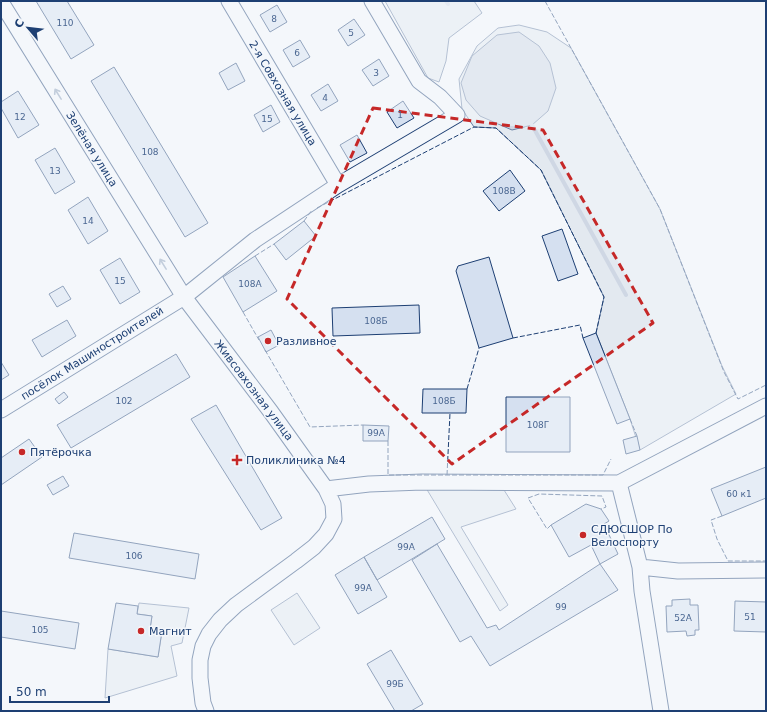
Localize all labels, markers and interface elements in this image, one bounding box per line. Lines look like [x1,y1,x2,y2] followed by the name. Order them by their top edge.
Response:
[8,8,48,48] north arrow
[271,14,277,24] house number: 8
[12,17,27,30] text: С
[56,18,74,28] house number: 110
[348,28,354,38] house number: 5
[246,38,319,148] street label: 2-я Совхозная улица
[294,48,300,58] house number: 6
[373,68,379,78] house number: 3
[54,89,62,100] one-way arrow
[322,93,328,103] house number: 4
[63,109,120,189] street label: Зелёная улица
[397,110,403,120] house number: 1
[14,112,26,122] house number: 12
[261,114,273,124] house number: 15
[141,147,159,157] house number: 108
[49,166,61,176] house number: 13
[492,186,516,196] house number: 108В
[82,216,94,226] house number: 14
[159,258,167,270] one-way arrow
[114,276,126,286] house number: 15
[238,279,263,289] house number: 108А
[19,304,166,403] street label: посёлок Машиностроителей
[364,316,388,326] house number: 108Б
[276,335,337,348] place label: Разливное
[263,336,273,346] marker: Разливное
[211,337,296,443] street label: Живсовхозная улица
[115,396,133,406] house number: 102
[432,396,456,406] house number: 108Б
[527,420,549,430] house number: 108Г
[367,428,386,438] house number: 99А
[30,446,92,459] place label: Пятёрочка
[17,447,27,457] marker: Пятёрочка
[231,454,243,466] marker: Поликлиника №4
[246,454,346,467] place label: Поликлиника №4
[726,489,752,499] house number: 60 к1
[591,523,673,549] place label: СДЮСШОР По Велоспорту
[578,530,588,540] marker: СДЮСШОР По Велоспорту
[397,542,416,552] house number: 99А
[125,551,143,561] house number: 106
[354,583,373,593] house number: 99А
[555,602,567,612] house number: 99
[744,612,756,622] house number: 51
[674,613,693,623] house number: 52А
[31,625,49,635] house number: 105
[149,625,192,638] place label: Магнит
[136,626,146,636] marker: Магнит
[10,678,109,704] scale bar
[386,679,404,689] house number: 99Б
[16,685,47,699] text: 50 m

